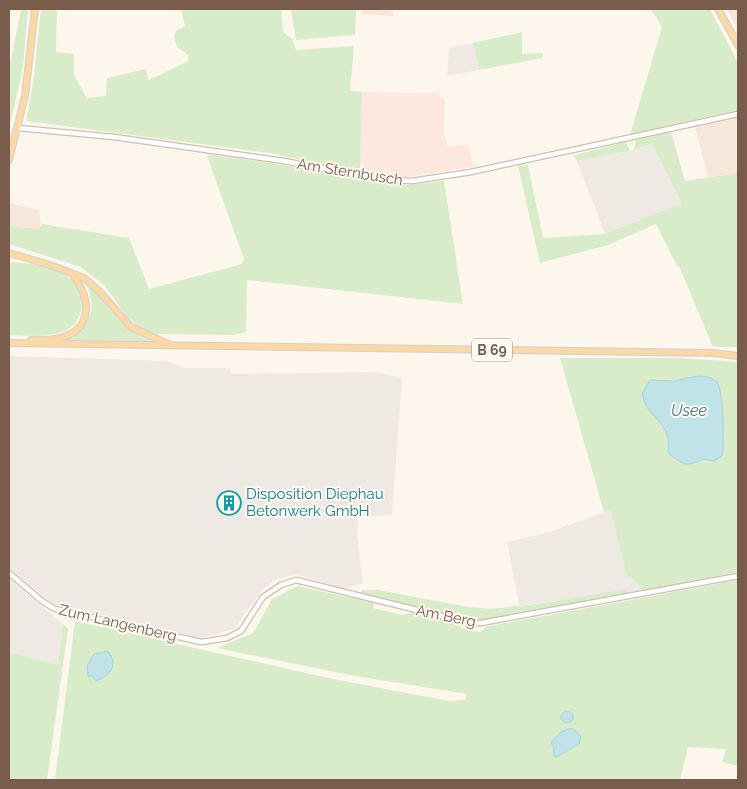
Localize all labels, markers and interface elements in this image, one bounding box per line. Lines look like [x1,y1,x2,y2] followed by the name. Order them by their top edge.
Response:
[296,155,404,189] street label: Am Sternbusch
[472,338,512,362] road number: B 69
[671,401,707,420] water label: Usee
[246,485,384,520] place label: Disposition Diephau Betonwerk GmbH
[216,490,242,516] building icon: Disposition Diephau Betonwerk GmbH
[57,601,179,645] street label: Zum Langenberg
[414,601,478,631] street label: Am Berg

